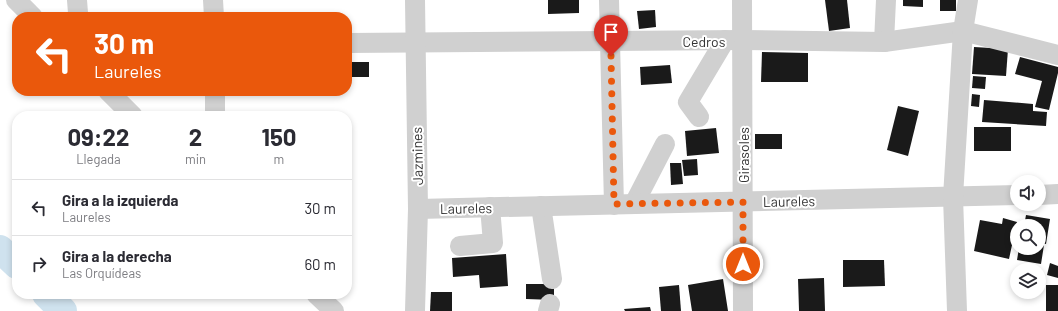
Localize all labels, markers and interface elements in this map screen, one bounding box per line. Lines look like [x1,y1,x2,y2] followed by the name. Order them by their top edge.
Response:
[594,15,628,56] pin
[600,21,622,43] icon: arrive
[94,26,154,60] text: 30 m
[28,28,80,80] icon: left
[683,33,726,50] street label: Cedros
[94,60,161,82] text: Laureles
[67,122,129,151] text: 09:22
[189,122,202,151] text: 2
[261,122,297,151] text: 150
[408,127,426,185] street label: Jazmines
[735,127,752,183] street label: Girasoles
[76,151,121,167] text: Llegada
[185,151,206,167] text: min
[274,151,284,167] text: m
[1010,175,1046,299] map controls
[1010,175,1046,211] button: sound
[62,191,178,209] text: Gira a la izquierda
[763,192,816,210] street label: Laureles
[28,197,50,219] icon: left
[304,199,336,217] text: 30 m
[440,199,493,217] street label: Laureles
[62,209,111,225] text: Laureles
[1010,219,1046,255] button: search
[722,243,764,285] position arrow
[62,247,172,265] text: Gira a la derecha
[28,253,50,275] icon: right
[304,255,336,273] text: 60 m
[1010,263,1046,299] button: layers
[62,265,141,281] text: Las Orquídeas

